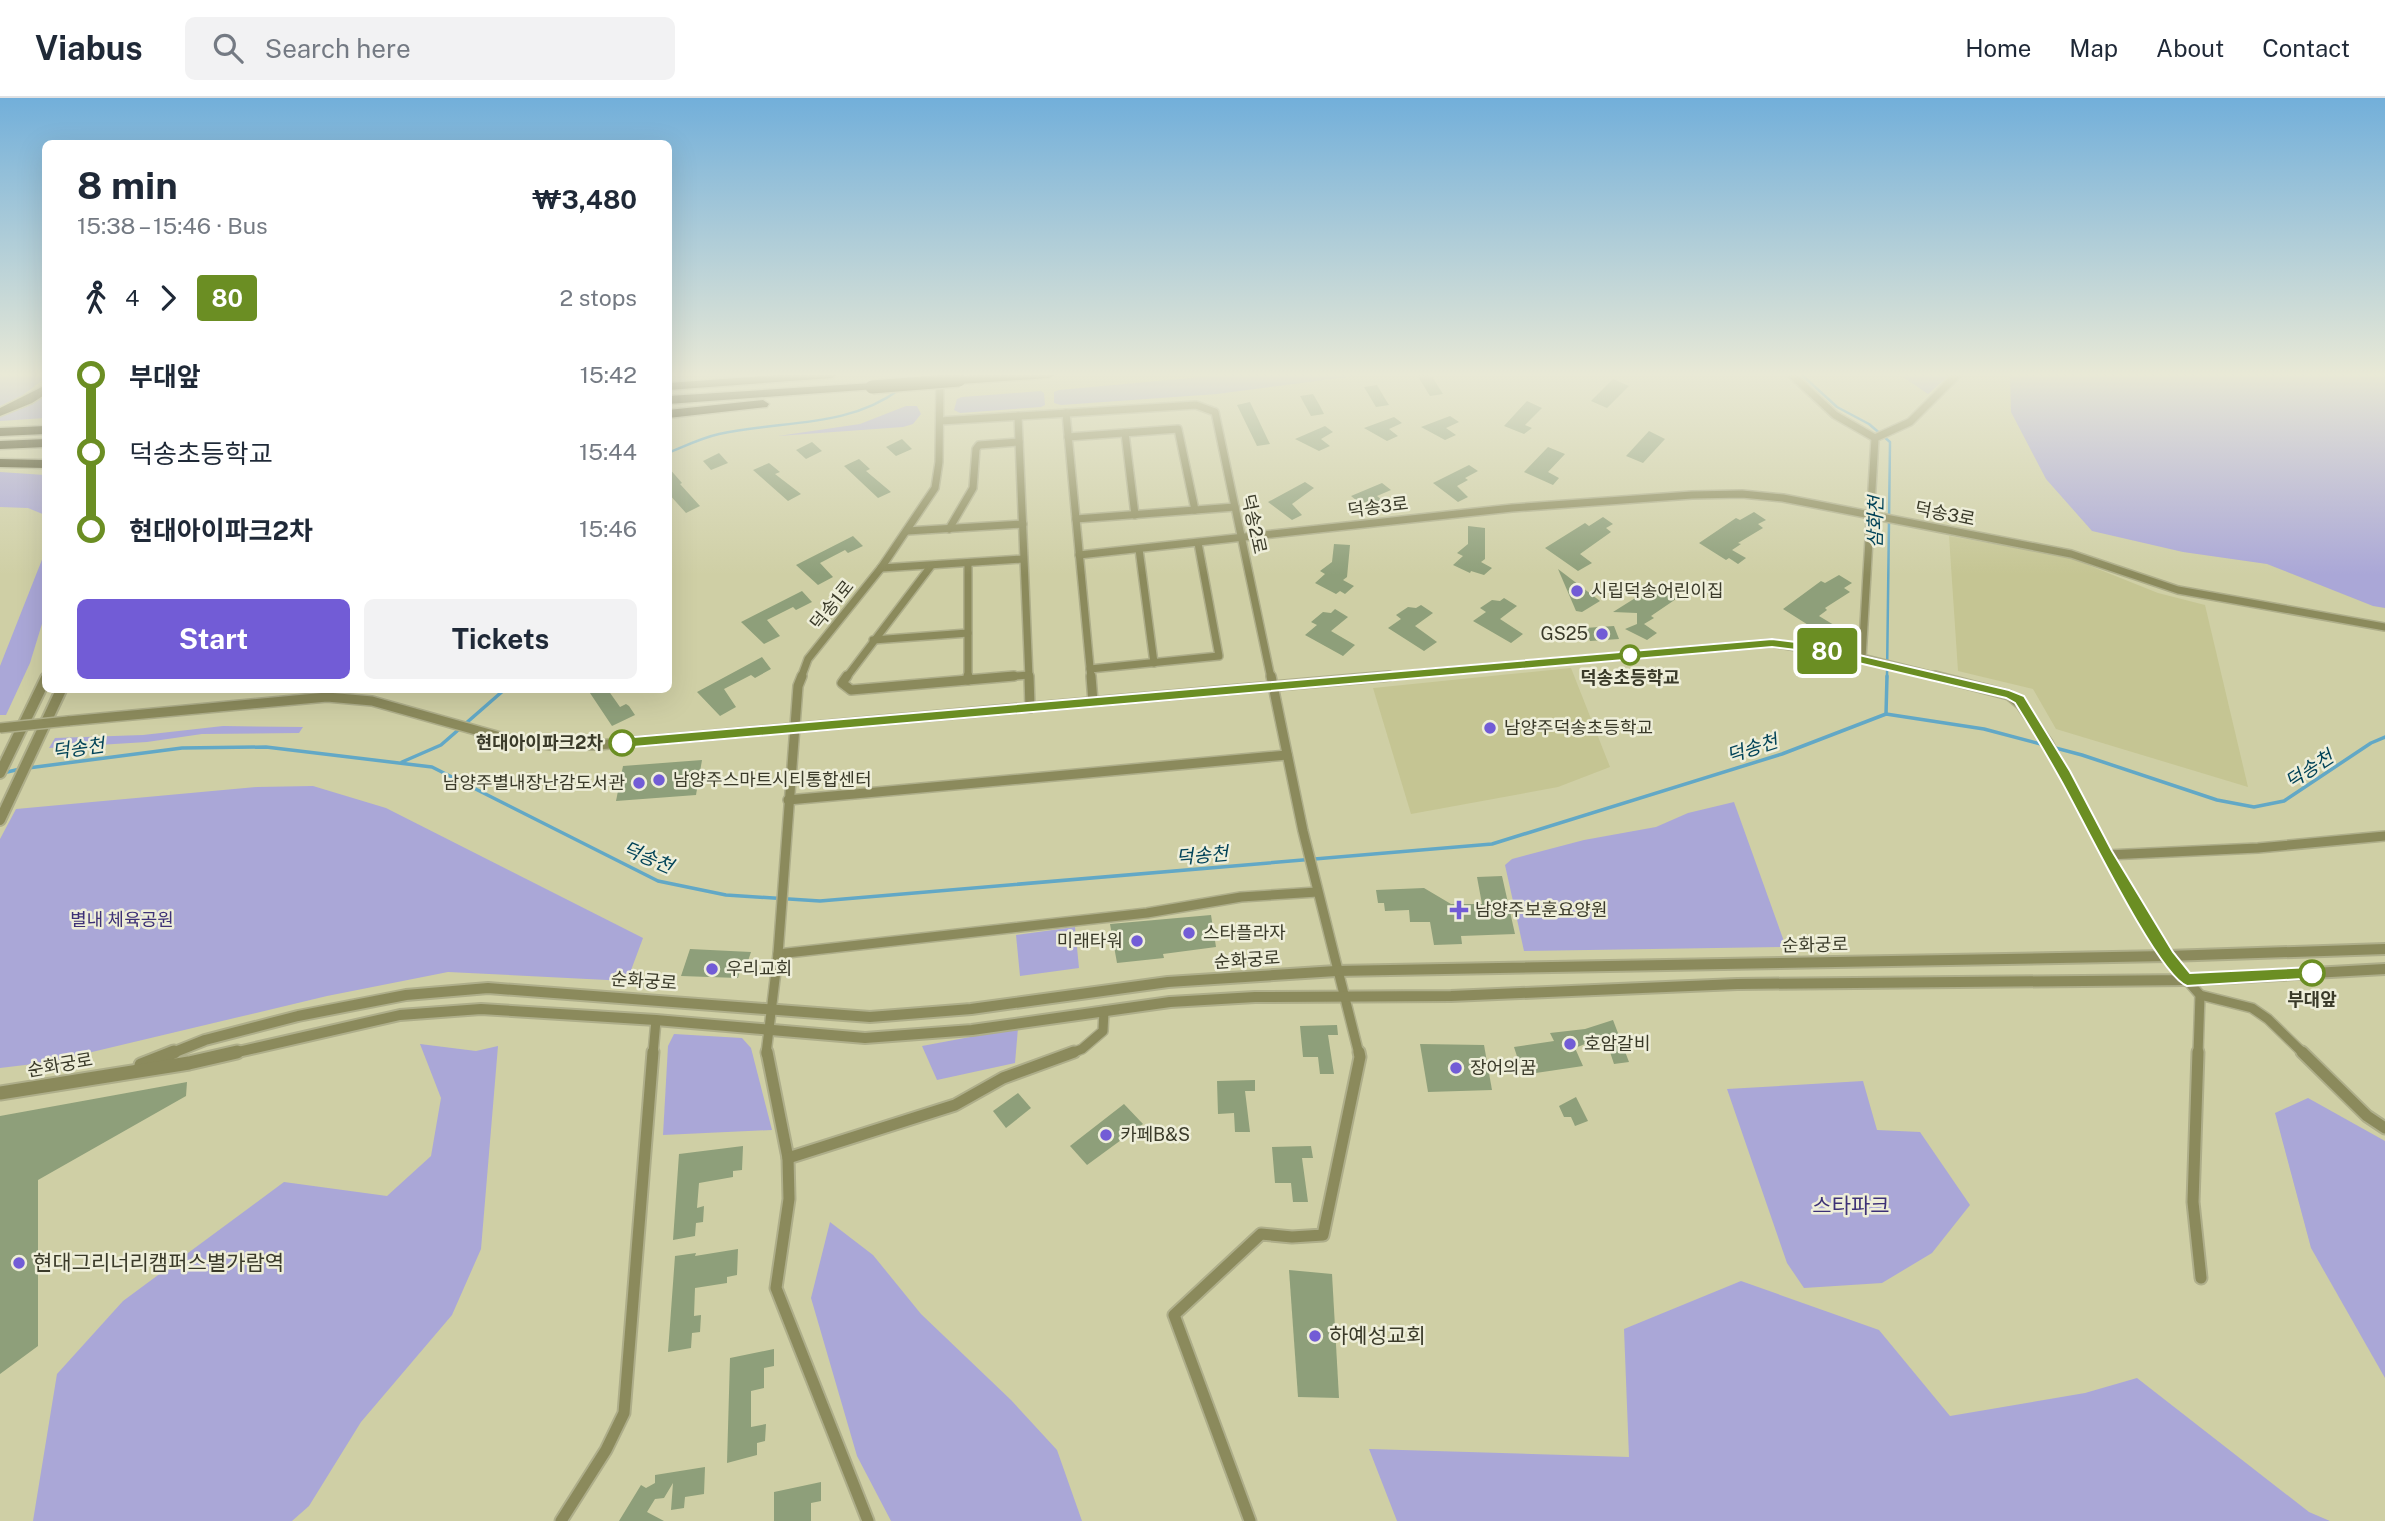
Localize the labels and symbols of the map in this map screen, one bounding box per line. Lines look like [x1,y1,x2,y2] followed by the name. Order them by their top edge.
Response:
[1238,492,1271,556] street label: 덕송2로
[1346,492,1410,521] street label: 덕송3로
[1864,494,1886,548] water label: 삼화천
[1913,497,1977,530] street label: 덕송3로
[806,576,858,633] street label: 덕송1로
[1591,580,1723,601] place label: 시립덕송어린이집
[1569,583,1585,599] marker: 시립덕송어린이집
[1541,623,1588,644] place label: GS25
[1594,626,1610,642] marker: GS25
[1796,628,1858,674] line badge: 80
[1620,645,1640,665] marker: 덕송초등학교
[1580,667,1680,688] place label: 덕송초등학교
[1504,717,1653,738] place label: 남양주덕송초등학교
[1482,720,1498,736] marker: 남양주덕송초등학교
[1724,729,1782,767] water label: 덕송천
[609,730,635,756] marker: 현대아이파크2차
[476,732,603,753] place label: 현대아이파크2차
[50,733,107,763] water label: 덕송천
[2281,745,2338,793] water label: 덕송천
[673,769,872,790] place label: 남양주스마트시티통합센터
[443,772,625,793] place label: 남양주별내장난감도서관
[651,772,667,788] marker: 남양주스마트시티통합센터
[631,775,647,791] marker: 남양주별내장난감도서관
[620,837,678,878] water label: 덕송천
[1175,842,1231,868] water label: 덕송천
[1475,899,1607,920] place label: 남양주보훈요양원
[1449,900,1469,920] marker: 남양주보훈요양원
[70,909,174,930] park label: 별내 체육공원
[1203,922,1286,943] place label: 스타플라자
[1181,925,1197,941] marker: 스타플라자
[1057,930,1123,951] place label: 미래타워
[1129,933,1145,949] marker: 미래타워
[1782,933,1848,956] street label: 순화궁로
[1213,947,1281,972] street label: 순화궁로
[726,958,792,979] place label: 우리교회
[2299,960,2325,986] marker: 부대앞
[704,961,720,977] marker: 우리교회
[610,968,678,993] street label: 순화궁로
[2287,989,2337,1010] place label: 부대앞
[1584,1033,1650,1054] place label: 호암갈비
[1562,1036,1578,1052] marker: 호암갈비
[25,1048,94,1081] street label: 순화궁로
[1470,1057,1536,1078] place label: 장어의꿈
[1448,1060,1464,1076] marker: 장어의꿈
[1120,1124,1190,1145] place label: 카페B&S
[1098,1127,1114,1143] marker: 카페B&S
[1812,1193,1890,1218] park label: 스타파크
[33,1250,284,1275] place label: 현대그리너리캠퍼스별가람역
[11,1255,27,1271] marker: 현대그리너리캠퍼스별가람역
[1329,1323,1426,1348] place label: 하예성교회
[1307,1328,1323,1344] marker: 하예성교회

